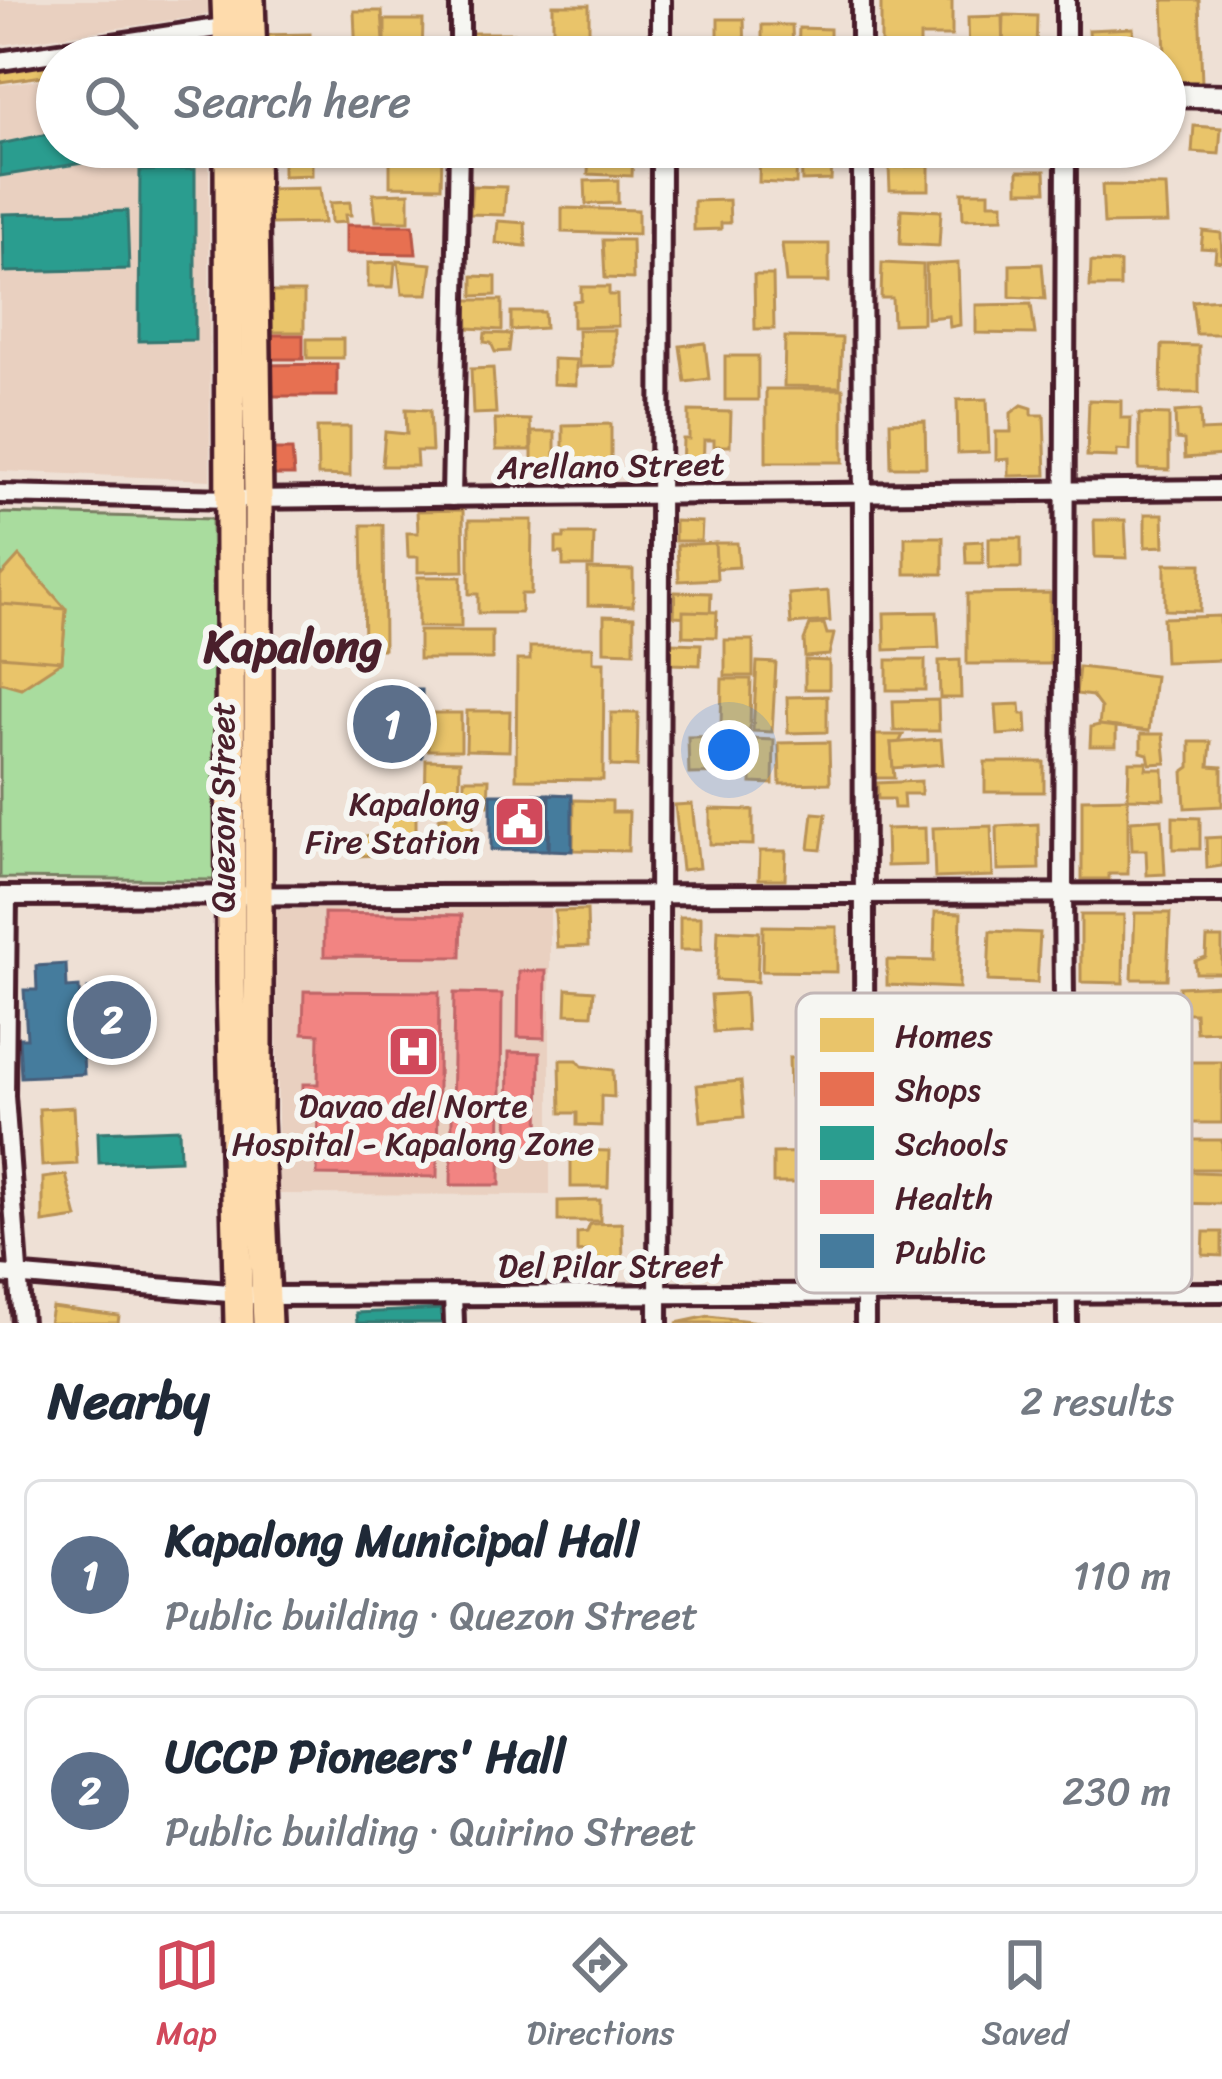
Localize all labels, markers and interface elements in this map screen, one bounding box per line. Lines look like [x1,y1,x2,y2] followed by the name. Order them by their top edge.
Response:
[36,36,1186,168] search box
[174,62,411,142] text: Search here
[78,69,144,135] icon: search
[496,435,725,497] street label: Arellano Street
[203,607,383,687] district label: Kapalong
[353,679,431,769] pin: 1
[194,702,252,912] street label: Quezon Street
[699,720,759,780] your location
[305,775,480,871] place label: Kapalong Fire Station
[491,794,547,850] public building icon: Kapalong Fire Station
[73,975,151,1065] pin: 2
[796,993,1192,1293] legend
[895,1007,993,1065] text: Homes
[385,1023,441,1079] hospital icon: Davao del Norte Hospital - Kapalong Zone
[895,1061,981,1119] text: Shops
[232,1077,594,1173] place label: Davao del Norte Hospital - Kapalong Zone
[895,1115,1008,1173] text: Schools
[895,1169,993,1227] text: Health
[895,1223,986,1281] text: Public
[498,1237,724,1295] street label: Del Pilar Street
[48,1356,209,1446] text: Nearby
[1020,1367,1174,1436] text: 2 results
[165,1501,639,1581] text: Kapalong Municipal Hall
[82,1541,98,1610] text: 1
[1073,1541,1171,1610] text: 110 m
[165,1581,698,1650] text: Public building · Quezon Street
[165,1717,566,1797] text: UCCP Pioneers' Hall
[79,1757,101,1826] text: 2
[1062,1757,1171,1826] text: 230 m
[165,1797,696,1866] text: Public building · Quirino Street
[154,1932,220,2062] tab: Map
[527,1932,674,2062] tab: Directions
[981,1932,1068,2062] tab: Saved

